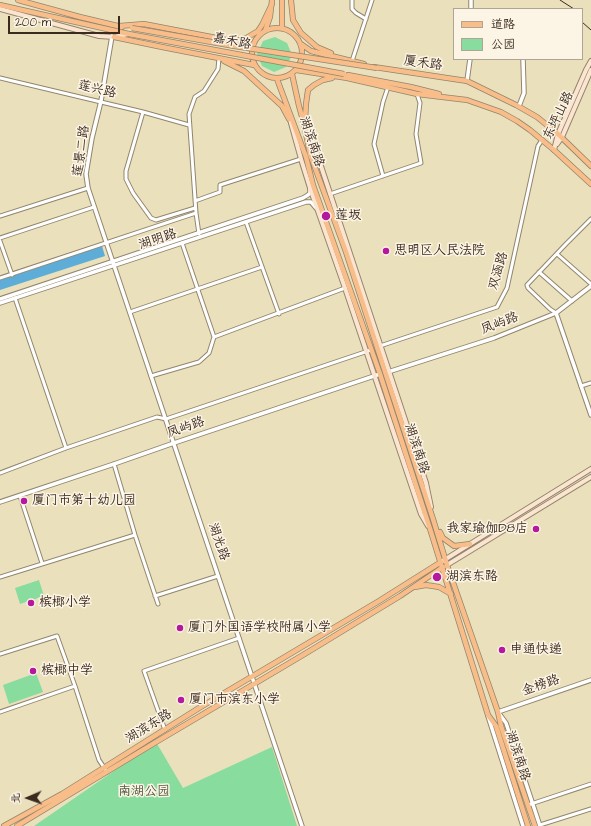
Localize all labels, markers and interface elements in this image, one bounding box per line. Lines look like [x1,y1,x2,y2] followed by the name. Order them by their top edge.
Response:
[10,8,122,34] scale bar
[453,8,583,60] legend
[15,14,51,31] text: 200 m
[491,16,515,33] text: 道路
[211,31,253,53] street label: 嘉禾路
[491,36,515,53] text: 公园
[403,54,443,74] street label: 厦禾路
[76,78,118,102] street label: 莲兴路
[541,89,577,143] street label: 东坪山路
[296,115,326,169] street label: 湖滨南路
[71,124,93,178] street label: 莲景二路
[335,208,361,224] place label: 莲坂
[320,210,332,222] marker: 莲坂
[137,227,179,253] street label: 湖明路
[394,243,485,259] place label: 思明区人民法院
[381,246,391,256] marker: 思明区人民法院
[486,250,512,292] street label: 双涵路
[479,310,521,338] street label: 凤屿路
[165,414,207,442] street label: 凤屿路
[401,422,431,476] street label: 湖滨南路
[32,493,136,509] place label: 厦门市第十幼儿园
[19,496,29,506] marker: 厦门市第十幼儿园
[204,521,232,563] street label: 湖光路
[446,521,528,537] place label: 我家瑜伽D8店
[531,524,541,534] marker: 我家瑜伽D8店
[446,569,498,585] place label: 湖滨东路
[431,571,443,583] marker: 湖滨东路
[39,595,91,611] place label: 槟榔小学
[26,598,36,608] marker: 槟榔小学
[188,620,331,636] place label: 厦门外国语学校附属小学
[175,623,185,633] marker: 厦门外国语学校附属小学
[510,642,562,658] place label: 申通快递
[497,645,507,655] marker: 申通快递
[41,663,93,679] place label: 槟榔中学
[28,666,38,676] marker: 槟榔中学
[520,672,562,700] street label: 金榜路
[189,692,280,708] place label: 厦门市滨东小学
[176,695,186,705] marker: 厦门市滨东小学
[123,707,175,747] street label: 湖滨东路
[502,729,532,783] street label: 湖滨南路
[8,778,48,818] north arrow
[118,784,170,800] park label: 南湖公园
[8,793,23,804] text: 北

